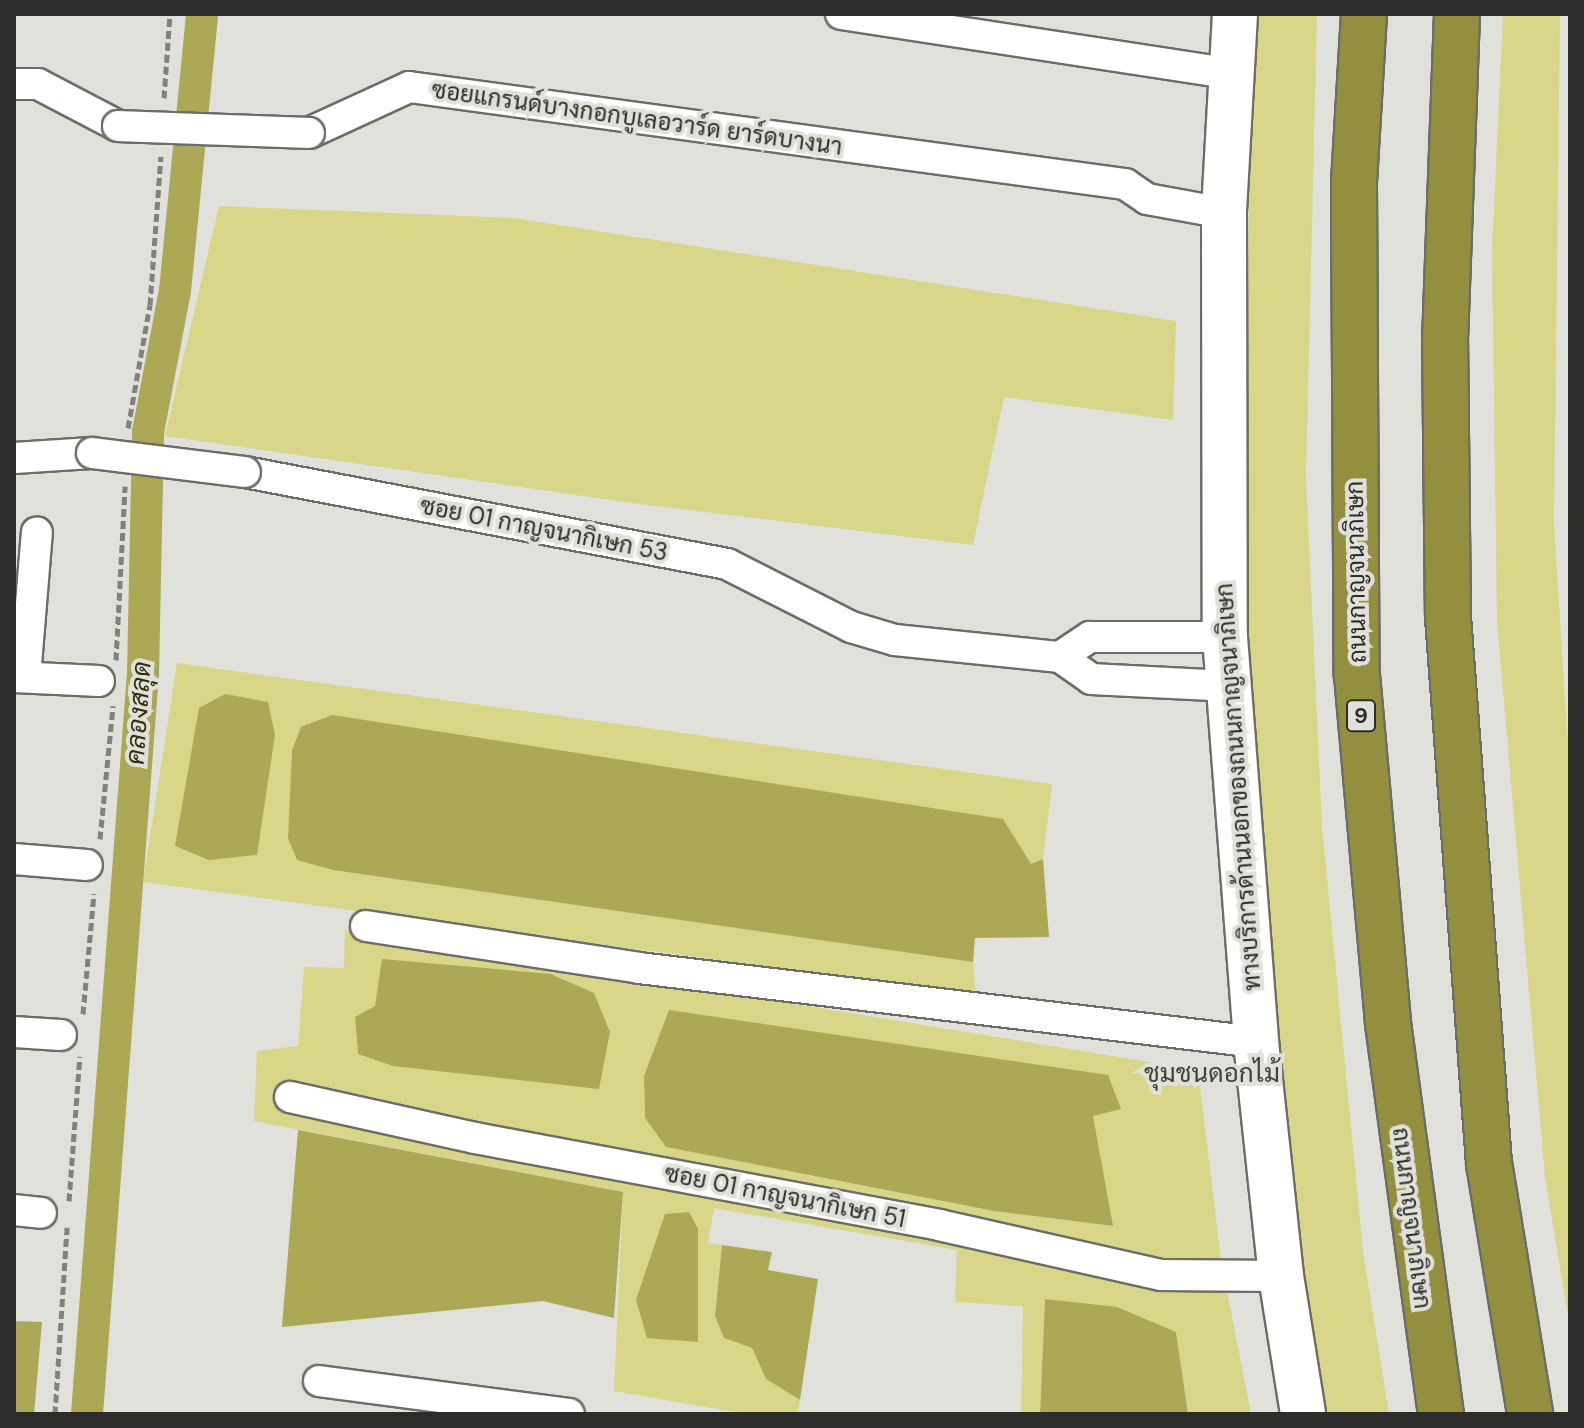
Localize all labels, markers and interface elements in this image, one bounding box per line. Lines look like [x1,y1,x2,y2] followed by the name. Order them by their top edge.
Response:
[430,75,844,161] street label: ซอยแกรนด์บางกอกบูเลอวาร์ด ยาร์ดบางนา
[1340,481,1372,663] street label: ถนนกาญจนาภิเษก
[418,491,670,567] street label: ซอย 01 กาญจนากิเษก 53
[1209,582,1267,992] street label: ทางบริการด้านนอกของถนนกาญจนาภิเษก
[120,660,158,766] water label: คลองสลุด
[1345,698,1377,734] road number: 9
[1144,1058,1280,1090] district label: ชุมชนดอกไม้
[1387,1126,1437,1310] street label: ถนนกาญจนาภิเษก
[662,1159,908,1233] street label: ซอย 01 กาญจนากิเษก 51

